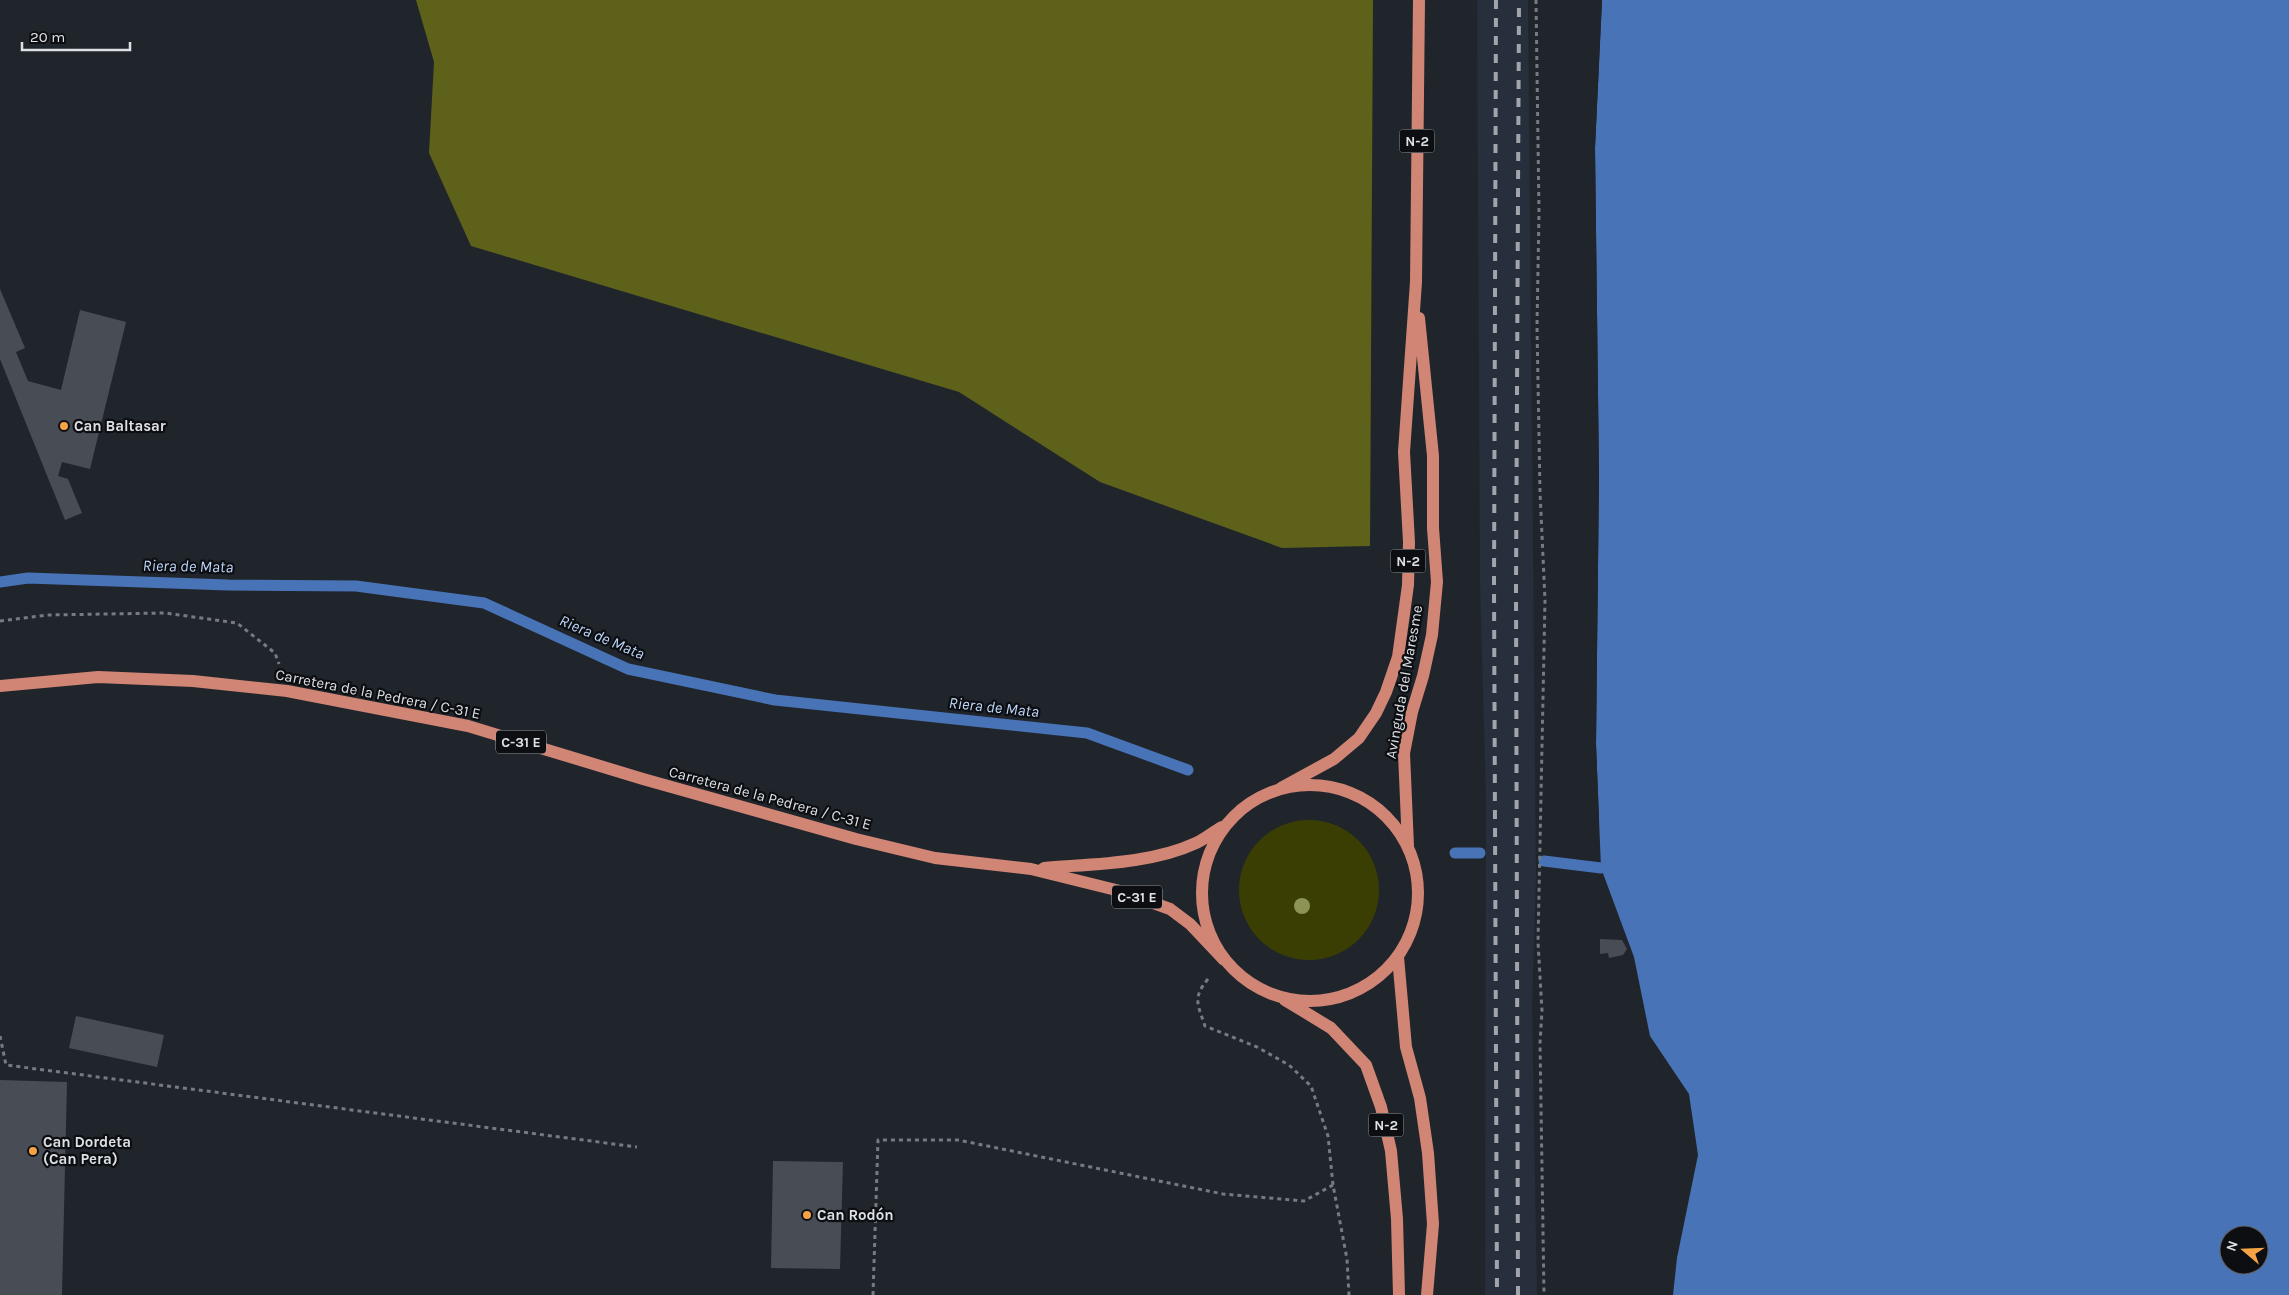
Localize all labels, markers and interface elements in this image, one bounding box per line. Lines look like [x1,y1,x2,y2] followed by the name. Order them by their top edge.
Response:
[22,20,130,52] scale bar
[30,28,65,46] text: 20 m
[1400,130,1434,152] road number: N-2
[74,417,166,435] place label: Can Baltasar
[58,420,70,432] marker: Can Baltasar
[1390,550,1426,572] road number: N-2
[143,556,233,576] water label: Riera de Mata
[1382,604,1426,760] street label: Avinguda del Maresme
[557,611,647,663] water label: Riera de Mata
[274,665,482,723] street label: Carretera de la Pedrera / C-31 E
[948,693,1040,721] water label: Riera de Mata
[496,730,546,754] road number: C-31 E
[667,762,873,834] street label: Carretera de la Pedrera / C-31 E
[1112,886,1162,909] road number: C-31 E
[1368,1114,1404,1136] road number: N-2
[43,1133,131,1168] place label: Can Dordeta (Can Pera)
[27,1145,39,1157] marker: Can Dordeta (Can Pera)
[817,1206,894,1224] place label: Can Rodón
[801,1209,813,1221] marker: Can Rodón
[2219,1225,2269,1275] north arrow
[2223,1238,2242,1253] text: N

